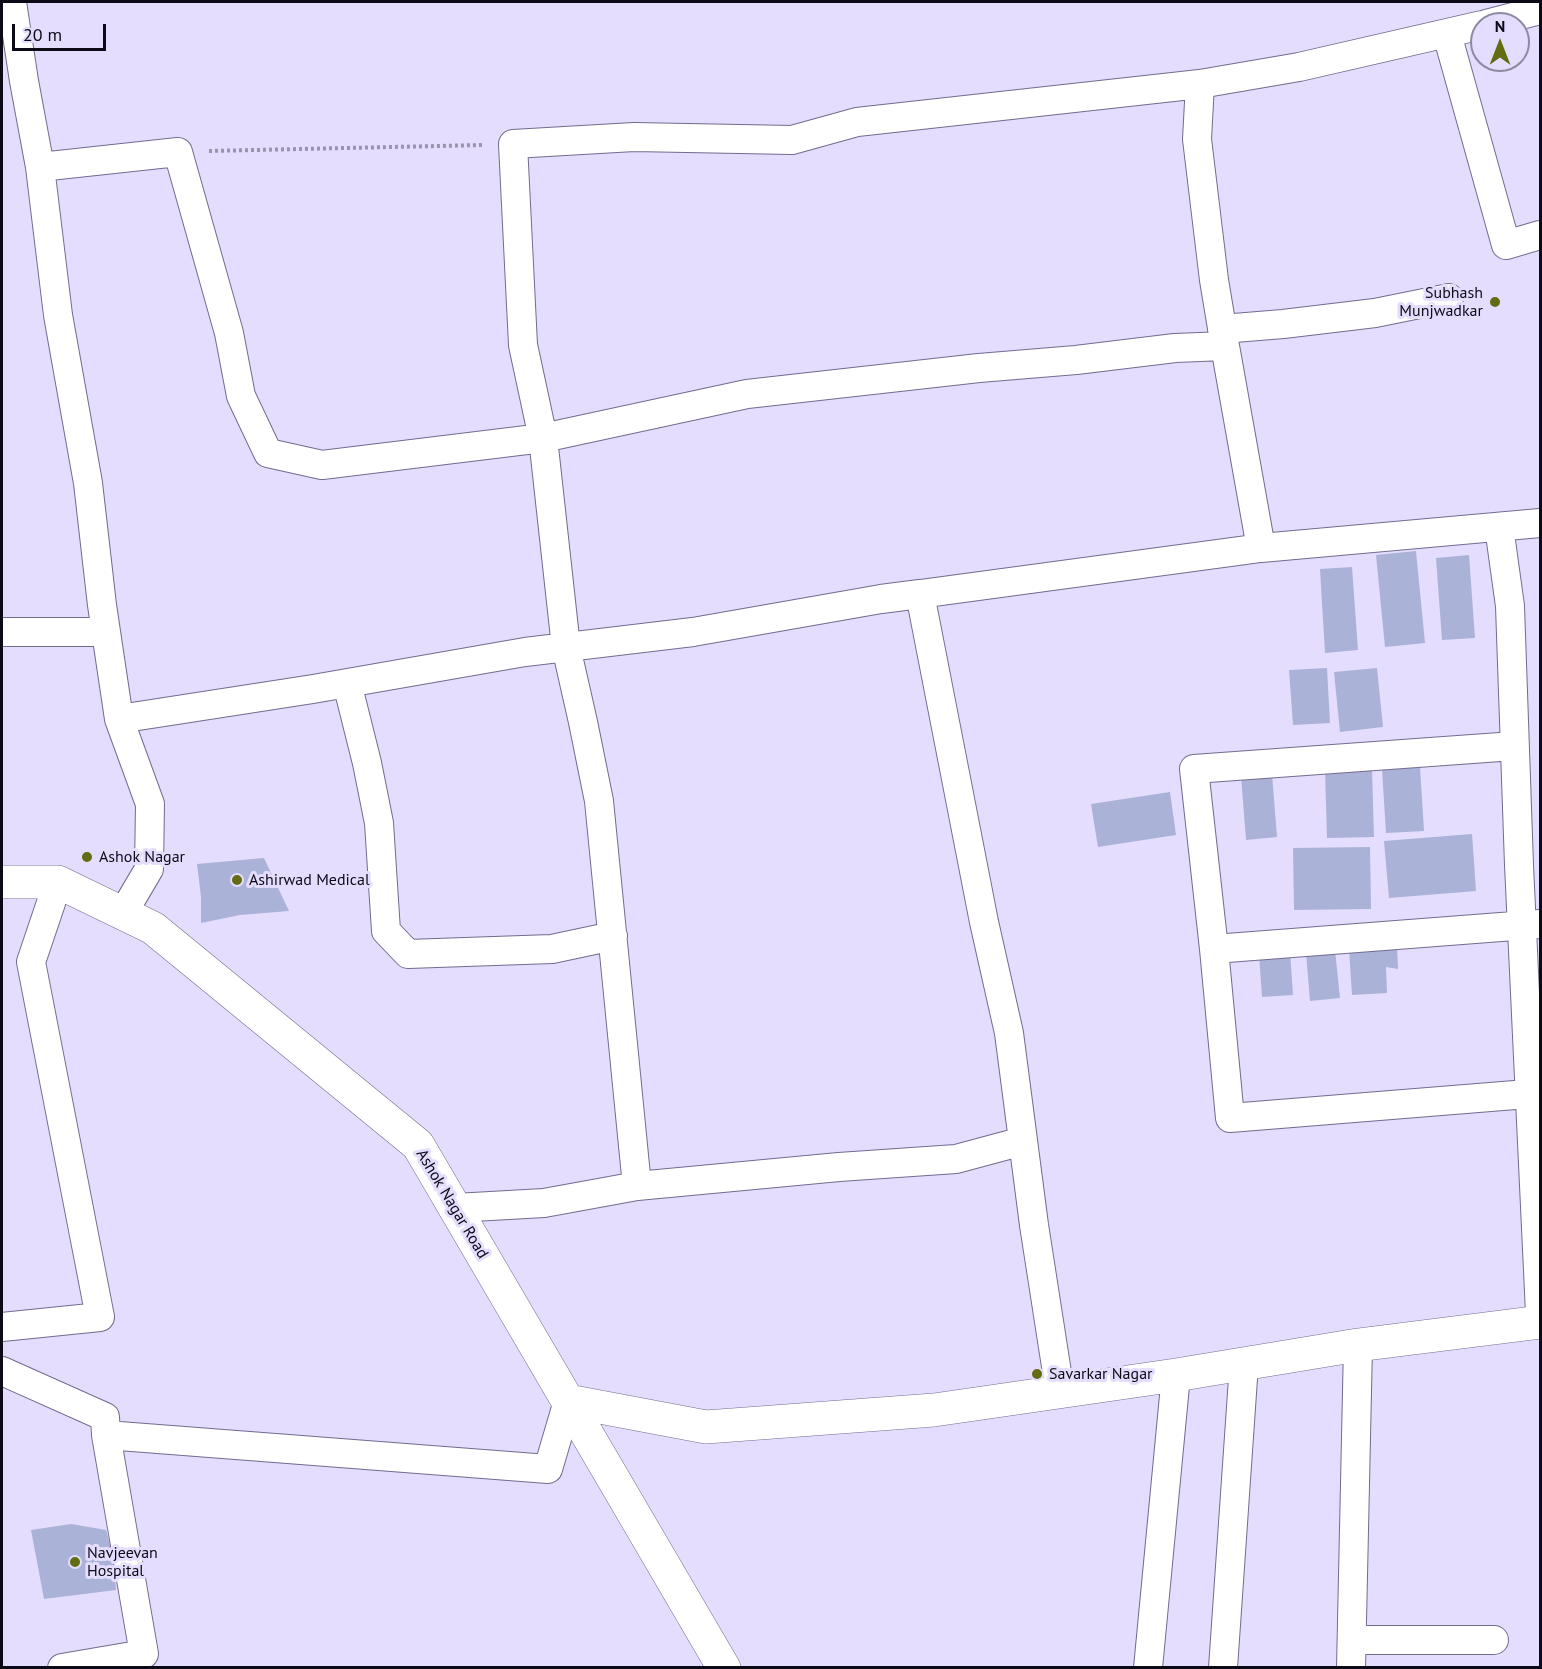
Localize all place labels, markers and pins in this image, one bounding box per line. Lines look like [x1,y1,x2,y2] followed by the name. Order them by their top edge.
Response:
[1399,283,1483,321] place label: Subhash Munjwadkar
[1488,295,1502,309] marker: Subhash Munjwadkar
[99,847,185,867] place label: Ashok Nagar
[80,850,94,864] marker: Ashok Nagar
[249,870,370,890] place label: Ashirwad Medical
[230,873,244,887] marker: Ashirwad Medical
[1049,1364,1153,1384] place label: Savarkar Nagar
[1030,1367,1044,1381] marker: Savarkar Nagar
[87,1543,158,1581] place label: Navjeevan Hospital
[68,1555,82,1569] marker: Navjeevan Hospital

